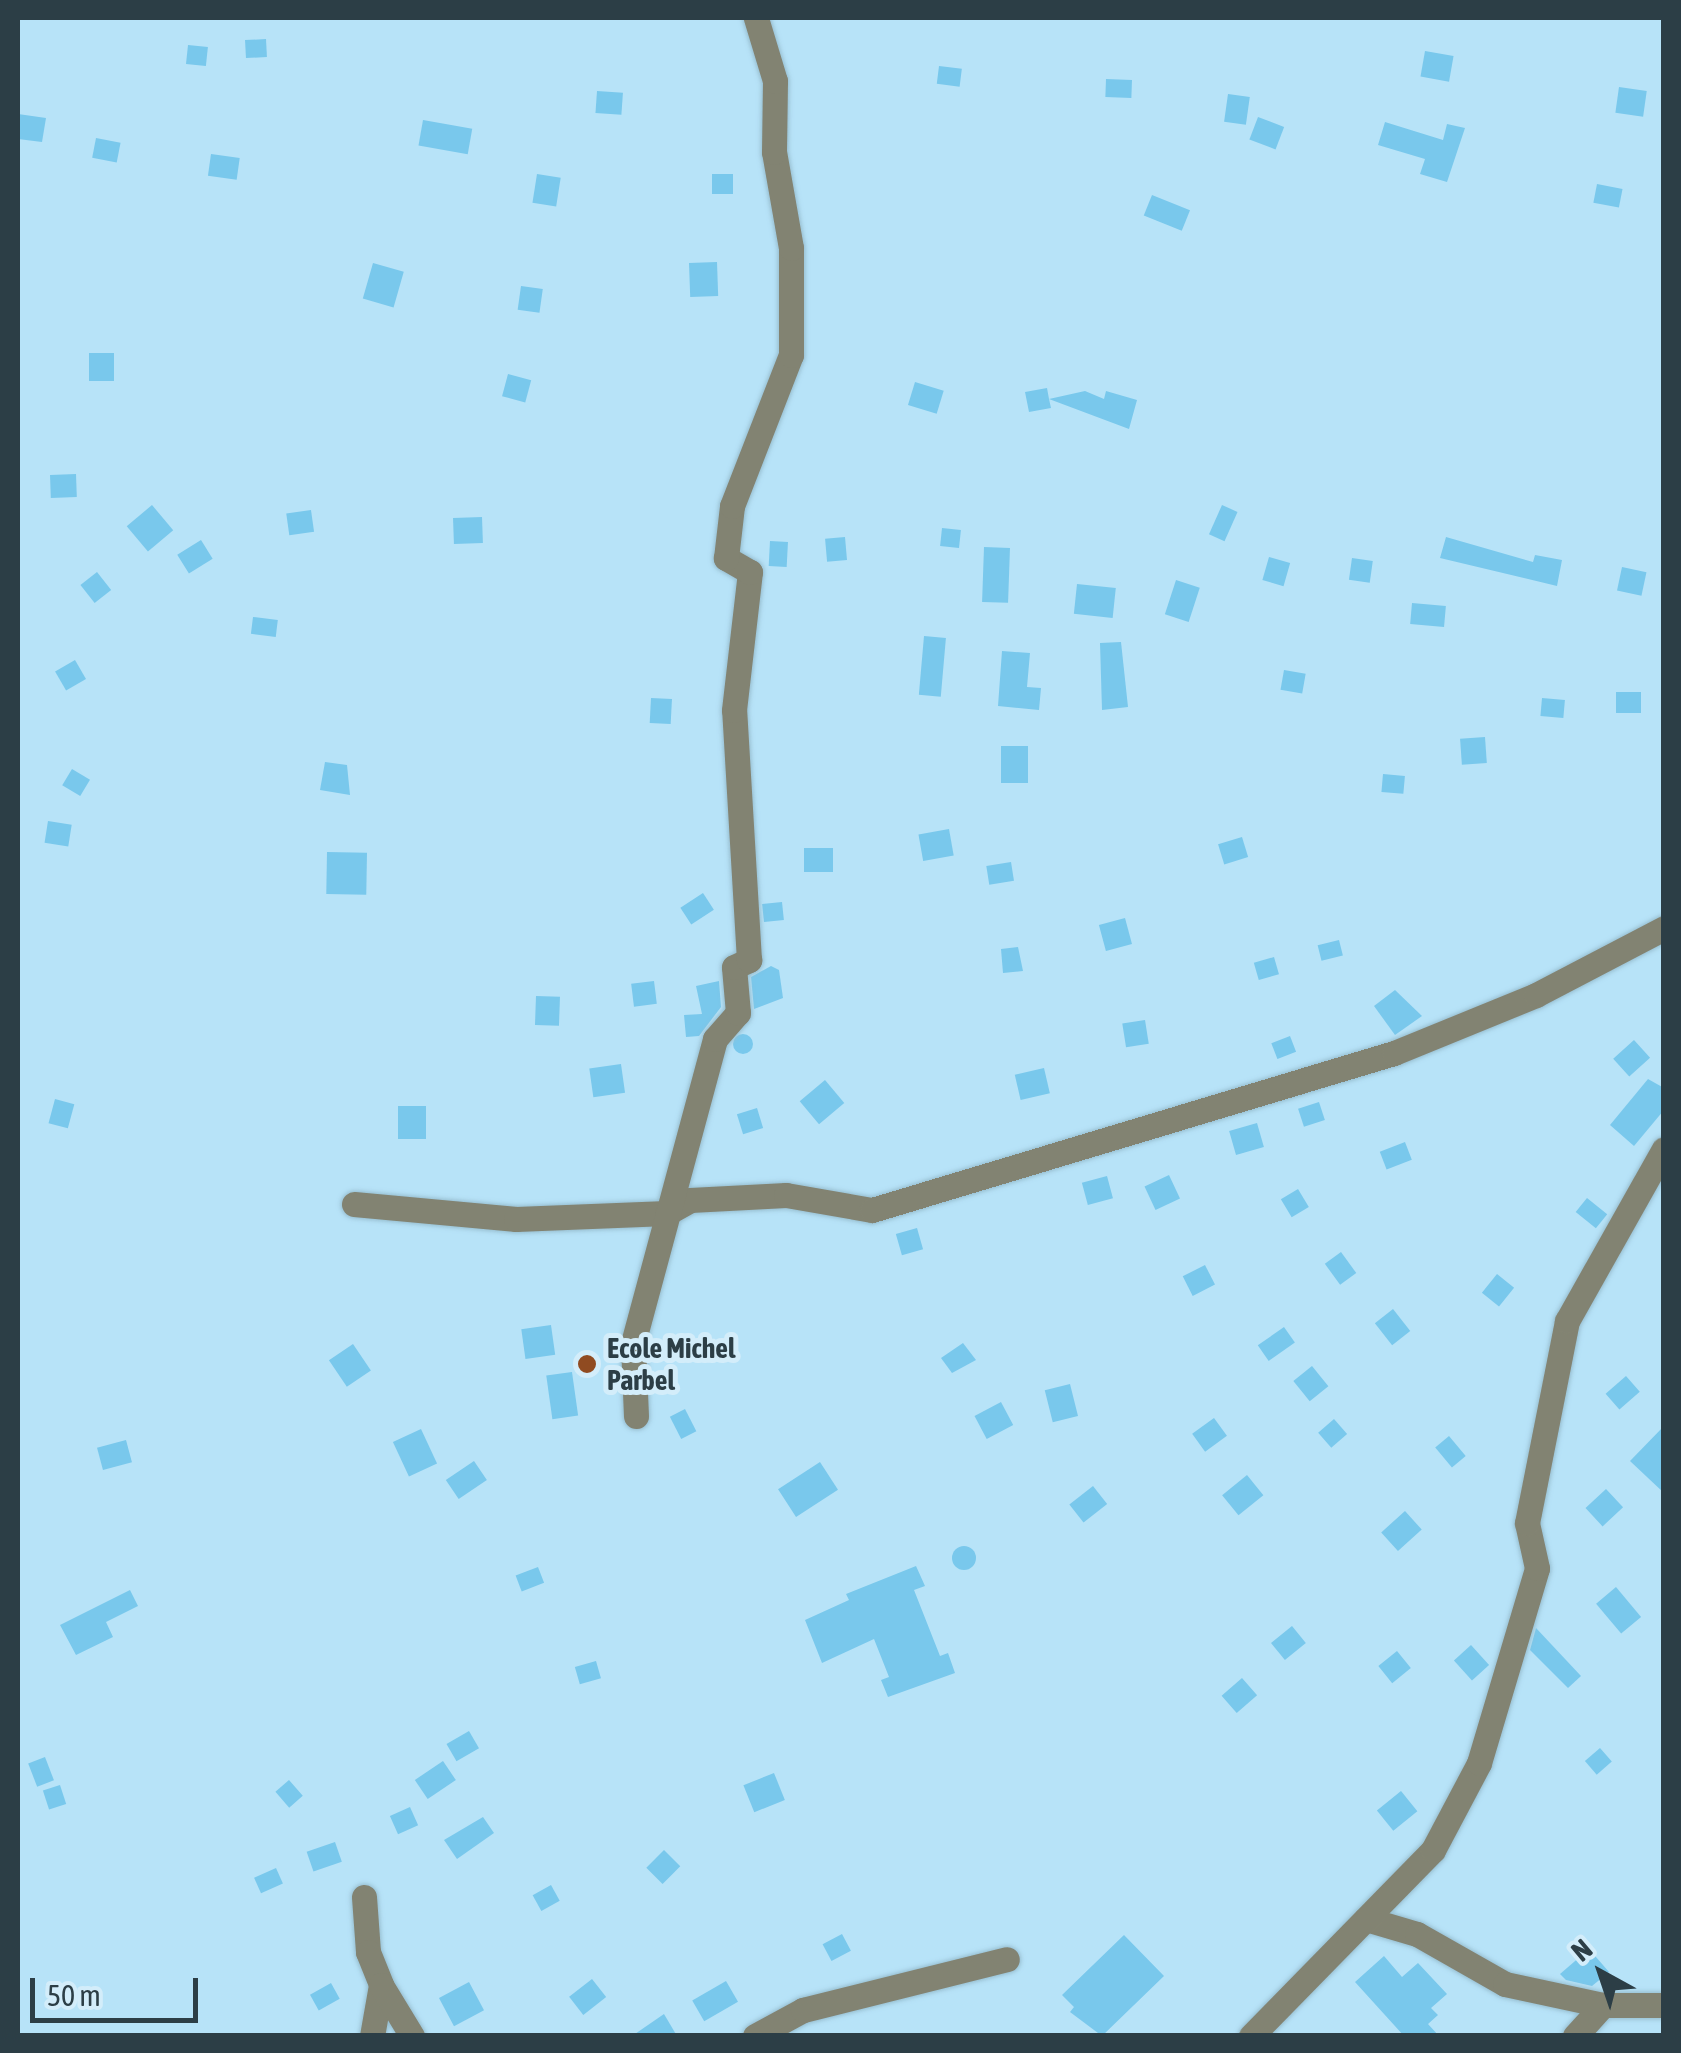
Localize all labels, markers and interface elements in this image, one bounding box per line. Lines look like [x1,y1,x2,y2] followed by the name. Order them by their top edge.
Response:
[607,1331,735,1397] place label: Ecole Michel Parbel
[576,1353,598,1375] marker: Ecole Michel Parbel
[1551,1923,1651,2023] north arrow
[1565,1932,1598,1968] text: N
[35,1958,202,2020] scale bar
[47,1978,101,2012] text: 50 m

